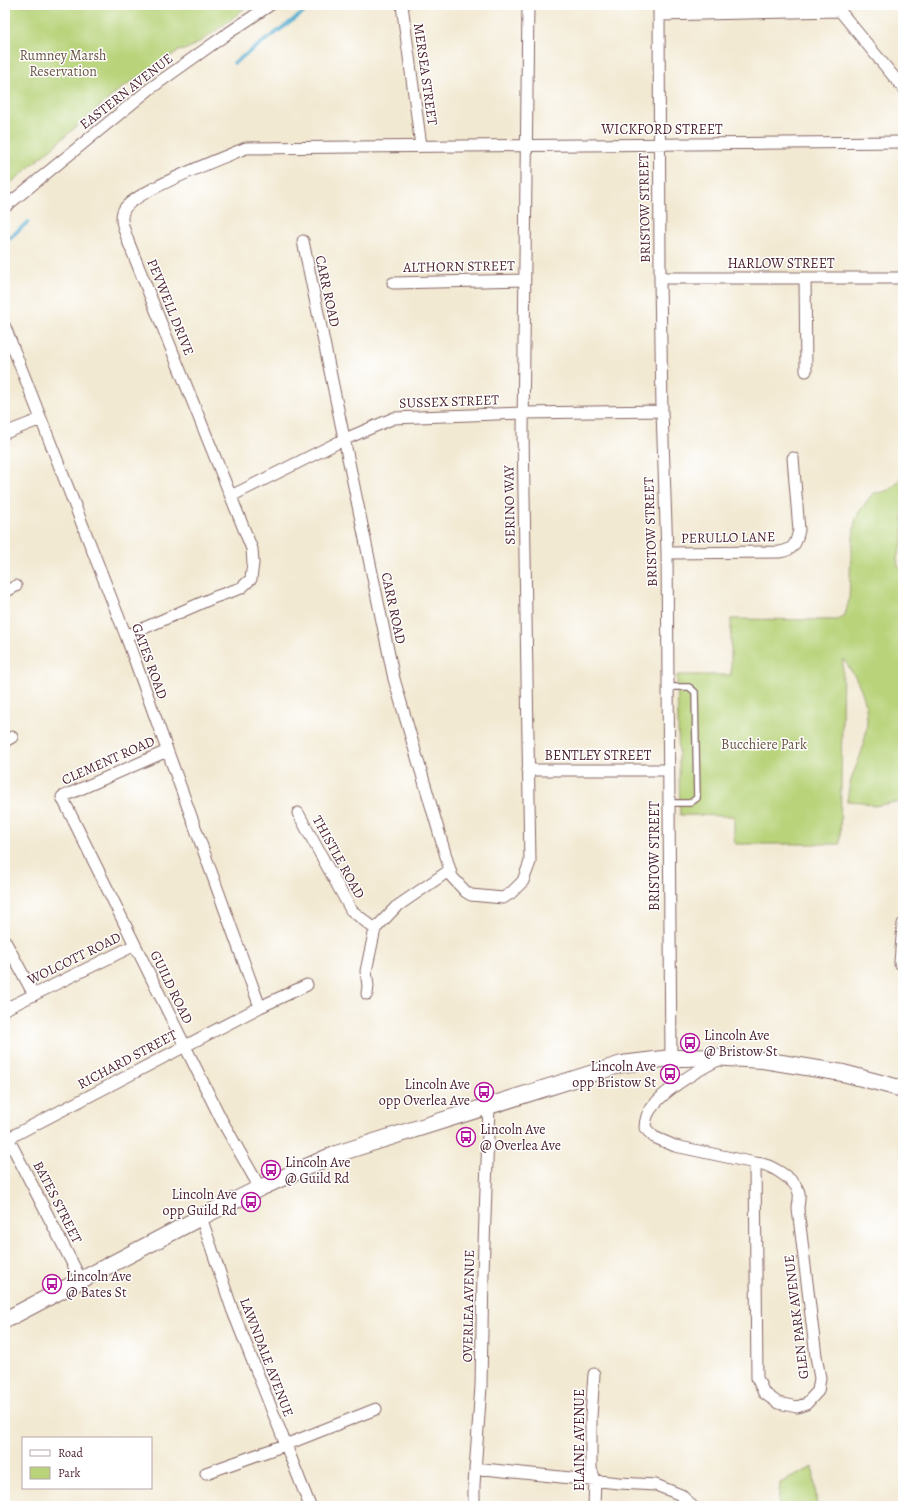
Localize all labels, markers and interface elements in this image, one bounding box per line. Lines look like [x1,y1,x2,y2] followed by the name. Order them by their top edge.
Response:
[409,22,442,127] street label: MERSEA STREET
[19,46,107,81] park label: Rumney Marsh Reservation
[76,49,177,134] street label: EASTERN AVENUE
[600,120,723,139] street label: WICKFORD STREET
[634,153,655,263] street label: BRISTOW STREET
[311,254,344,329] street label: CARR ROAD
[727,254,835,273] street label: HARLOW STREET
[142,256,199,358] street label: PEVWELL DRIVE
[402,256,515,277] street label: ALTHORN STREET
[399,390,500,413] street label: SUSSEX STREET
[499,465,520,545] street label: SERINO WAY
[639,476,662,587] street label: BRISTOW STREET
[681,527,775,548] street label: PERULLO LANE
[377,571,410,646] street label: CARR ROAD
[127,621,172,702] street label: GATES ROAD
[59,731,158,790] street label: CLEMENT ROAD
[721,735,807,754] park label: Bucchiere Park
[545,746,652,765] street label: BENTLEY STREET
[645,801,664,911] street label: BRISTOW STREET
[308,812,369,902] street label: THISTLE ROAD
[23,928,124,990] street label: WOLCOTT ROAD
[146,947,198,1027] street label: GUILD ROAD
[74,1025,181,1094] street label: RICHARD STREET
[704,1026,778,1061] place label: Lincoln Ave @ Bristow St
[679,1032,701,1054] bus stop icon: Lincoln Ave @ Bristow St
[572,1057,656,1092] place label: Lincoln Ave opp Bristow St
[659,1063,681,1085] bus stop icon: Lincoln Ave opp Bristow St
[379,1075,470,1110] place label: Lincoln Ave opp Overlea Ave
[473,1081,495,1103] bus stop icon: Lincoln Ave opp Overlea Ave
[480,1120,561,1155] place label: Lincoln Ave @ Overlea Ave
[455,1126,477,1148] bus stop icon: Lincoln Ave @ Overlea Ave
[285,1153,350,1188] place label: Lincoln Ave @ Guild Rd
[29,1158,87,1247] street label: BATES STREET
[260,1159,282,1181] bus stop icon: Lincoln Ave @ Guild Rd
[163,1185,237,1220] place label: Lincoln Ave opp Guild Rd
[240,1191,262,1213] bus stop icon: Lincoln Ave opp Guild Rd
[458,1249,479,1363] street label: OVERLEA AVENUE
[779,1254,814,1380] street label: GLEN PARK AVENUE
[66,1267,131,1302] place label: Lincoln Ave @ Bates St
[41,1273,63,1295] bus stop icon: Lincoln Ave @ Bates St
[235,1295,298,1419] street label: LAWNDALE AVENUE
[570,1389,589,1491] street label: ELAINE AVENUE
[22,1437,152,1489] legend
[58,1445,84,1461] text: Road
[58,1465,81,1481] text: Park

